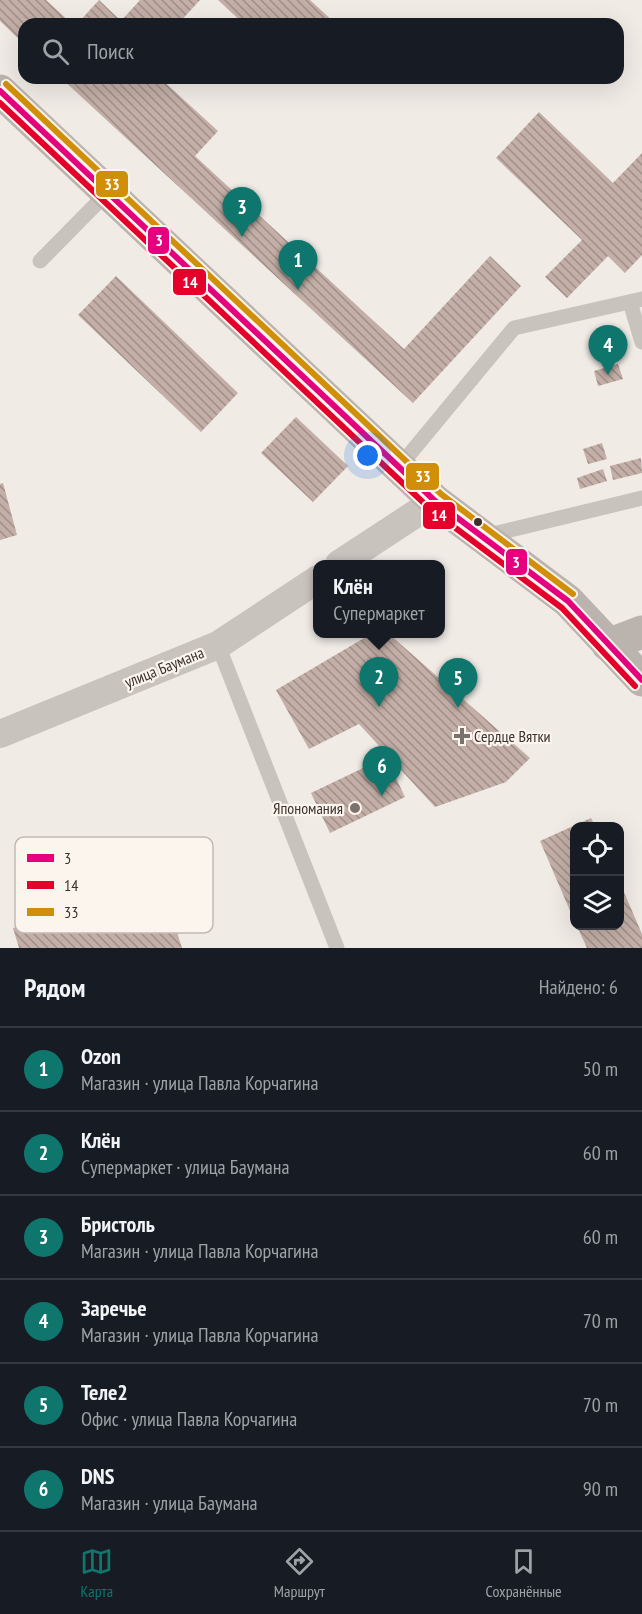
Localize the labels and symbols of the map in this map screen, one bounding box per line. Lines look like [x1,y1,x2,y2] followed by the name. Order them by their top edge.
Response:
[95,170,129,198] line badge: 33
[104,174,120,194] text: 33
[222,188,262,237] pin: 3
[147,226,170,255] line badge: 3
[155,230,163,250] text: 3
[278,240,318,290] pin: 1
[172,268,207,296] line badge: 14
[182,272,198,292] text: 14
[588,326,628,375] pin: 4
[353,441,382,470] your location
[405,462,440,491] line badge: 33
[415,466,431,486] text: 33
[422,501,456,530] line badge: 14
[431,505,447,525] text: 14
[472,516,484,528] unlabelled marker
[505,548,528,576] line badge: 3
[512,552,520,572] text: 3
[121,642,207,692] street label: улица Баумана
[360,658,398,707] pin: 2
[438,658,478,708] pin: 5
[474,726,551,746] place label: Сердце Вятки
[455,729,469,743] marker: Сердце Вятки
[362,746,401,796] pin: 6
[273,798,343,818] place label: Япономания
[348,801,362,815] marker: Япономания
[15,837,213,933] legend
[64,848,71,868] text: 3
[64,875,78,895] text: 14
[64,902,78,922] text: 33

